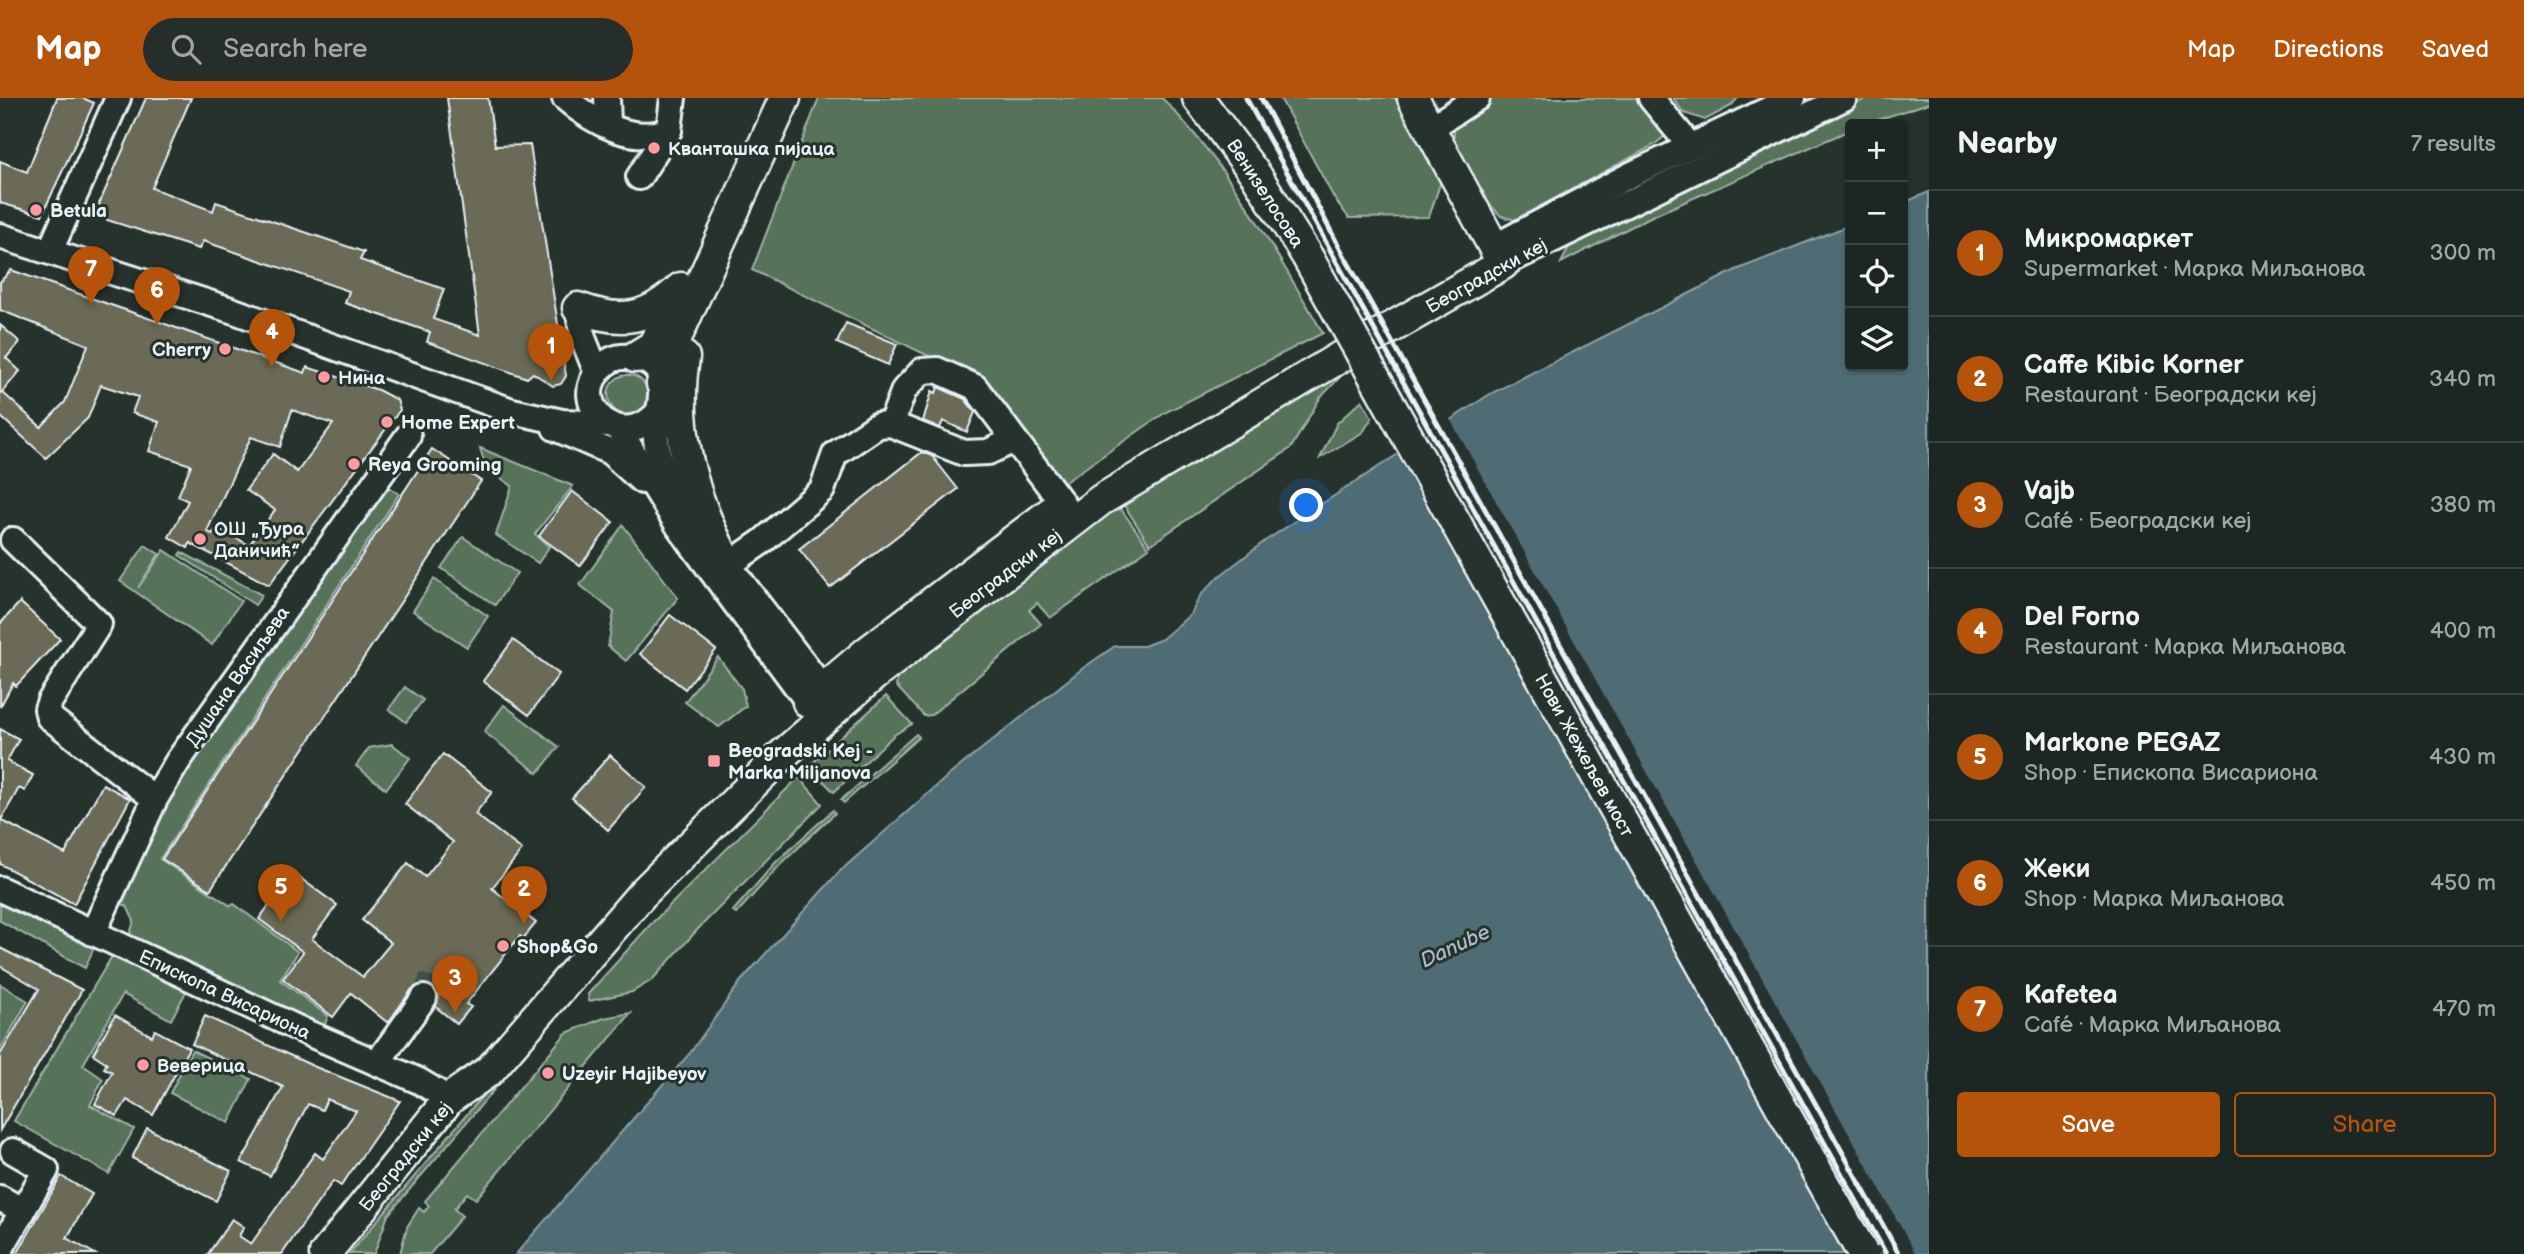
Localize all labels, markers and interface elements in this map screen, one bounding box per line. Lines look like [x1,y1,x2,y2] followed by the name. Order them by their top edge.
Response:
[143,18,633,81] search box
[35,29,101,69] text: Map
[167,30,205,68] icon: search
[223,34,367,65] text: Search here
[2187,35,2235,64] text: Map
[2273,35,2384,64] text: Directions
[2422,35,2489,64] text: Saved
[1845,119,1908,371] map controls
[1845,119,1908,182] button: +
[1957,126,2057,162] text: Nearby
[2411,130,2496,158] text: 7 results
[1221,135,1308,252] street label: Венизелосова
[668,138,835,161] place label: Кванташка пијаца
[646,140,662,156] marker: Кванташка пијаца
[1845,182,1908,245] button: −
[50,200,107,223] place label: Betula
[28,202,44,218] marker: Betula
[2024,224,2193,255] text: Микромаркет
[1422,234,1551,319] street label: Београдски кеј
[1975,239,1985,267] text: 1
[2430,239,2496,267] text: 300 m
[1845,245,1908,308] button: locate
[68,246,114,304] pin: 7
[2024,255,2366,283] text: Supermarket · Марка Миљанова
[134,267,180,325] pin: 6
[1845,308,1908,371] button: layers
[249,309,295,367] pin: 4
[528,323,574,381] pin: 1
[152,339,211,362] place label: Cherry
[217,341,233,357] marker: Cherry
[2024,350,2244,381] text: Caffe Kibic Korner
[1973,365,1987,393] text: 2
[2429,365,2496,393] text: 340 m
[338,367,386,390] place label: Нина
[316,369,332,385] marker: Нина
[2024,381,2317,409] text: Restaurant · Београдски кеј
[401,412,516,435] place label: Home Expert
[379,414,395,430] marker: Home Expert
[368,454,501,477] place label: Reya Grooming
[346,456,362,472] marker: Reya Grooming
[2024,476,2075,507] text: Vajb
[1289,488,1323,522] your location
[1973,491,1987,519] text: 3
[2430,491,2496,519] text: 380 m
[2024,507,2252,535] text: Café · Београдски кеј
[214,518,305,563] place label: ОШ „Ђура Даничић”
[945,524,1067,624] street label: Београдски кеј
[192,531,208,547] marker: ОШ „Ђура Даничић”
[181,602,295,751] street label: Душана Васиљева
[2024,602,2140,633] text: Del Forno
[1973,617,1987,645] text: 4
[2430,617,2496,645] text: 400 m
[2024,633,2346,661] text: Restaurant · Марка Миљанова
[1529,670,1638,841] street label: Нови Жежељев мост
[2024,728,2220,759] text: Markone PEGAZ
[728,740,873,785] place label: Beogradski Kej - Marka Miljanova
[1973,743,1987,771] text: 5
[2429,743,2496,771] text: 430 m
[706,753,722,769] marker: Beogradski Kej - Marka Miljanova
[2024,759,2318,787] text: Shop · Епископа Висариона
[2024,854,2090,885] text: Жеки
[258,864,304,922] pin: 5
[501,866,547,924] pin: 2
[1973,869,1987,897] text: 6
[2430,869,2496,897] text: 450 m
[2024,885,2285,913] text: Shop · Марка Миљанова
[1416,919,1494,973] water label: Danube
[517,936,598,959] place label: Shop&Go
[495,938,511,954] marker: Shop&Go
[135,945,314,1045] street label: Епископа Висариона
[432,955,478,1013] pin: 3
[2024,980,2118,1011] text: Kafetea
[1974,995,1986,1023] text: 7
[2432,995,2496,1023] text: 470 m
[2024,1011,2281,1039] text: Café · Марка Миљанова
[157,1055,246,1078] place label: Веверица
[135,1057,151,1073] marker: Веверица
[562,1063,706,1086] place label: Uzeyir Hajibeyov
[540,1065,556,1081] marker: Uzeyir Hajibeyov
[1957,1092,2220,1157] button: Save
[2234,1092,2496,1157] button: Share
[355,1097,458,1217] street label: Београдски кеј

